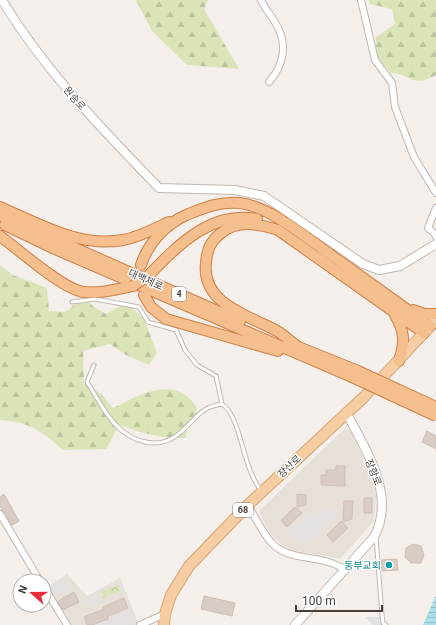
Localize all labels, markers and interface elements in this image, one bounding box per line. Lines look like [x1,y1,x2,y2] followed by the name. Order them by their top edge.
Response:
[61,84,88,112] street label: 원송로
[127,267,165,292] street label: 대백제로
[172,287,186,301] road number: 4
[275,453,303,480] street label: 장산로
[363,457,384,487] street label: 장항로
[233,503,253,517] road number: 68
[344,560,381,571] place label: 동부교회
[384,560,394,570] marker: 동부교회
[12,573,52,613] north arrow
[16,583,31,596] text: N
[296,587,382,613] scale bar
[302,594,336,608] text: 100 m

